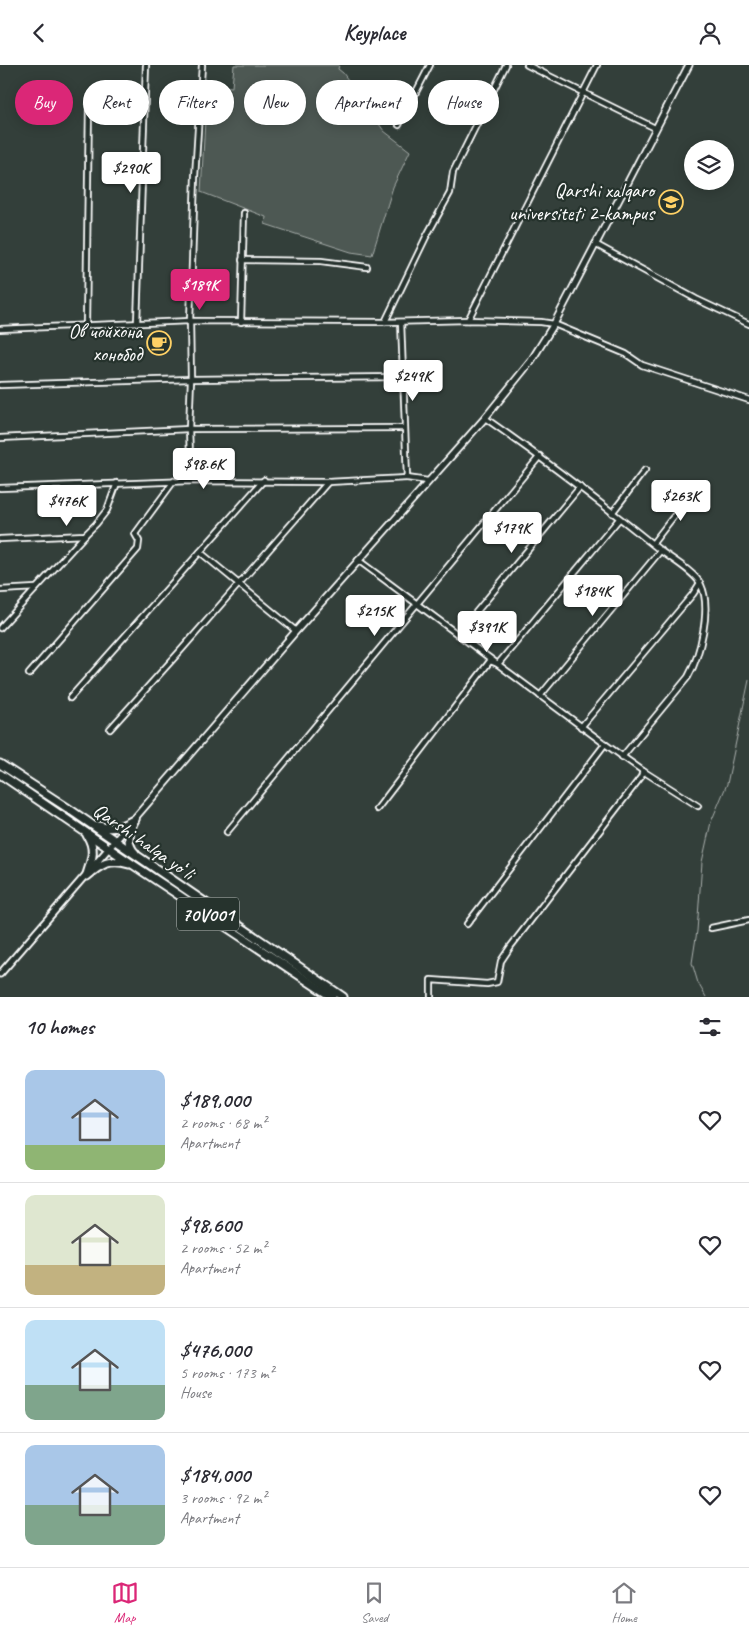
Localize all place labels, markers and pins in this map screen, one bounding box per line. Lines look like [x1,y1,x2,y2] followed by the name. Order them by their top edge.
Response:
[96,151,166,194] pin: $290K
[509,178,656,226] place label: Qarshi xalqaro universiteti 2-kampus
[658,189,684,215] school or university icon: Qarshi xalqaro universiteti 2-kampus
[165,269,235,311] pin: $189K
[69,319,144,367] place label: Ов чойхона хонобод
[146,330,172,356] cafe icon: Ов чойхона хонобод
[378,359,448,402] pin: $249K
[163,447,245,490] pin: $98.6K
[646,479,716,522] pin: $263K
[32,485,102,527] pin: $476K
[477,511,547,554] pin: $179K
[558,575,628,617] pin: $184K
[340,595,410,637] pin: $215K
[452,611,522,653] pin: $391K

